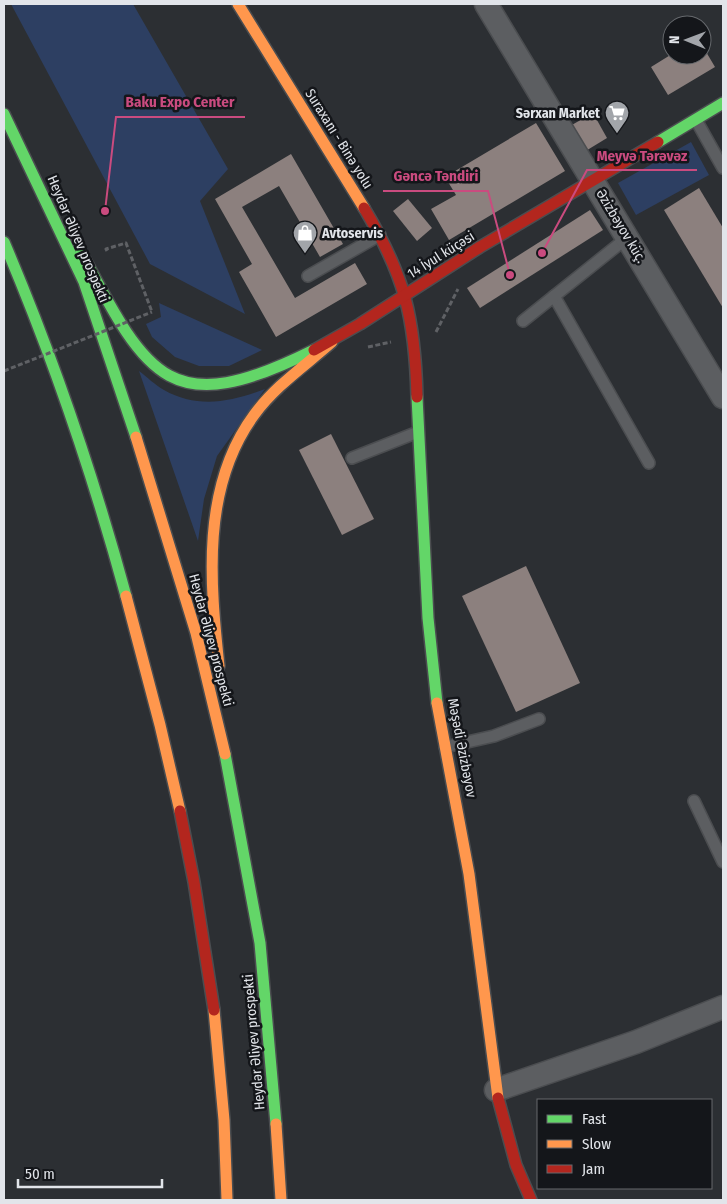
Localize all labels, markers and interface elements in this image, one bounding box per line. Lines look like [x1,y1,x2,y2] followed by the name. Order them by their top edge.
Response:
[662,15,712,65] north arrow
[666,35,683,44] text: N
[301,86,377,192] street label: Suraxanı - Binə yolu
[116,87,245,117] callout: Baku Expo Center
[126,93,235,111] text: Baku Expo Center
[604,100,630,134] supermarket icon: Sərxan Market
[516,105,601,122] place label: Sərxan Market
[587,140,697,170] callout: Meyvə Tərəvəz
[597,147,688,165] text: Meyvə Tərəvəz
[383,161,488,191] callout: Gəncə Təndiri
[394,167,479,185] text: Gəncə Təndiri
[44,173,112,305] street label: Heydər Əliyev prospekti
[592,186,650,266] street label: Əzizbəyov küç.
[292,220,318,254] shop icon: Avtoservis
[321,225,383,242] place label: Avtoservis
[404,228,478,282] street label: 14 İyul küçəsi
[185,572,237,708] street label: Heydər Əliyev prospekti
[444,697,480,800] street label: Məşədi Əzizbəyov
[240,973,268,1111] street label: Heydər Əliyev prospekti
[537,1099,712,1189] legend
[582,1110,606,1128] text: Fast
[582,1135,611,1153] text: Slow
[18,1156,161,1188] scale bar
[582,1160,605,1178] text: Jam
[25,1165,55,1183] text: 50 m

